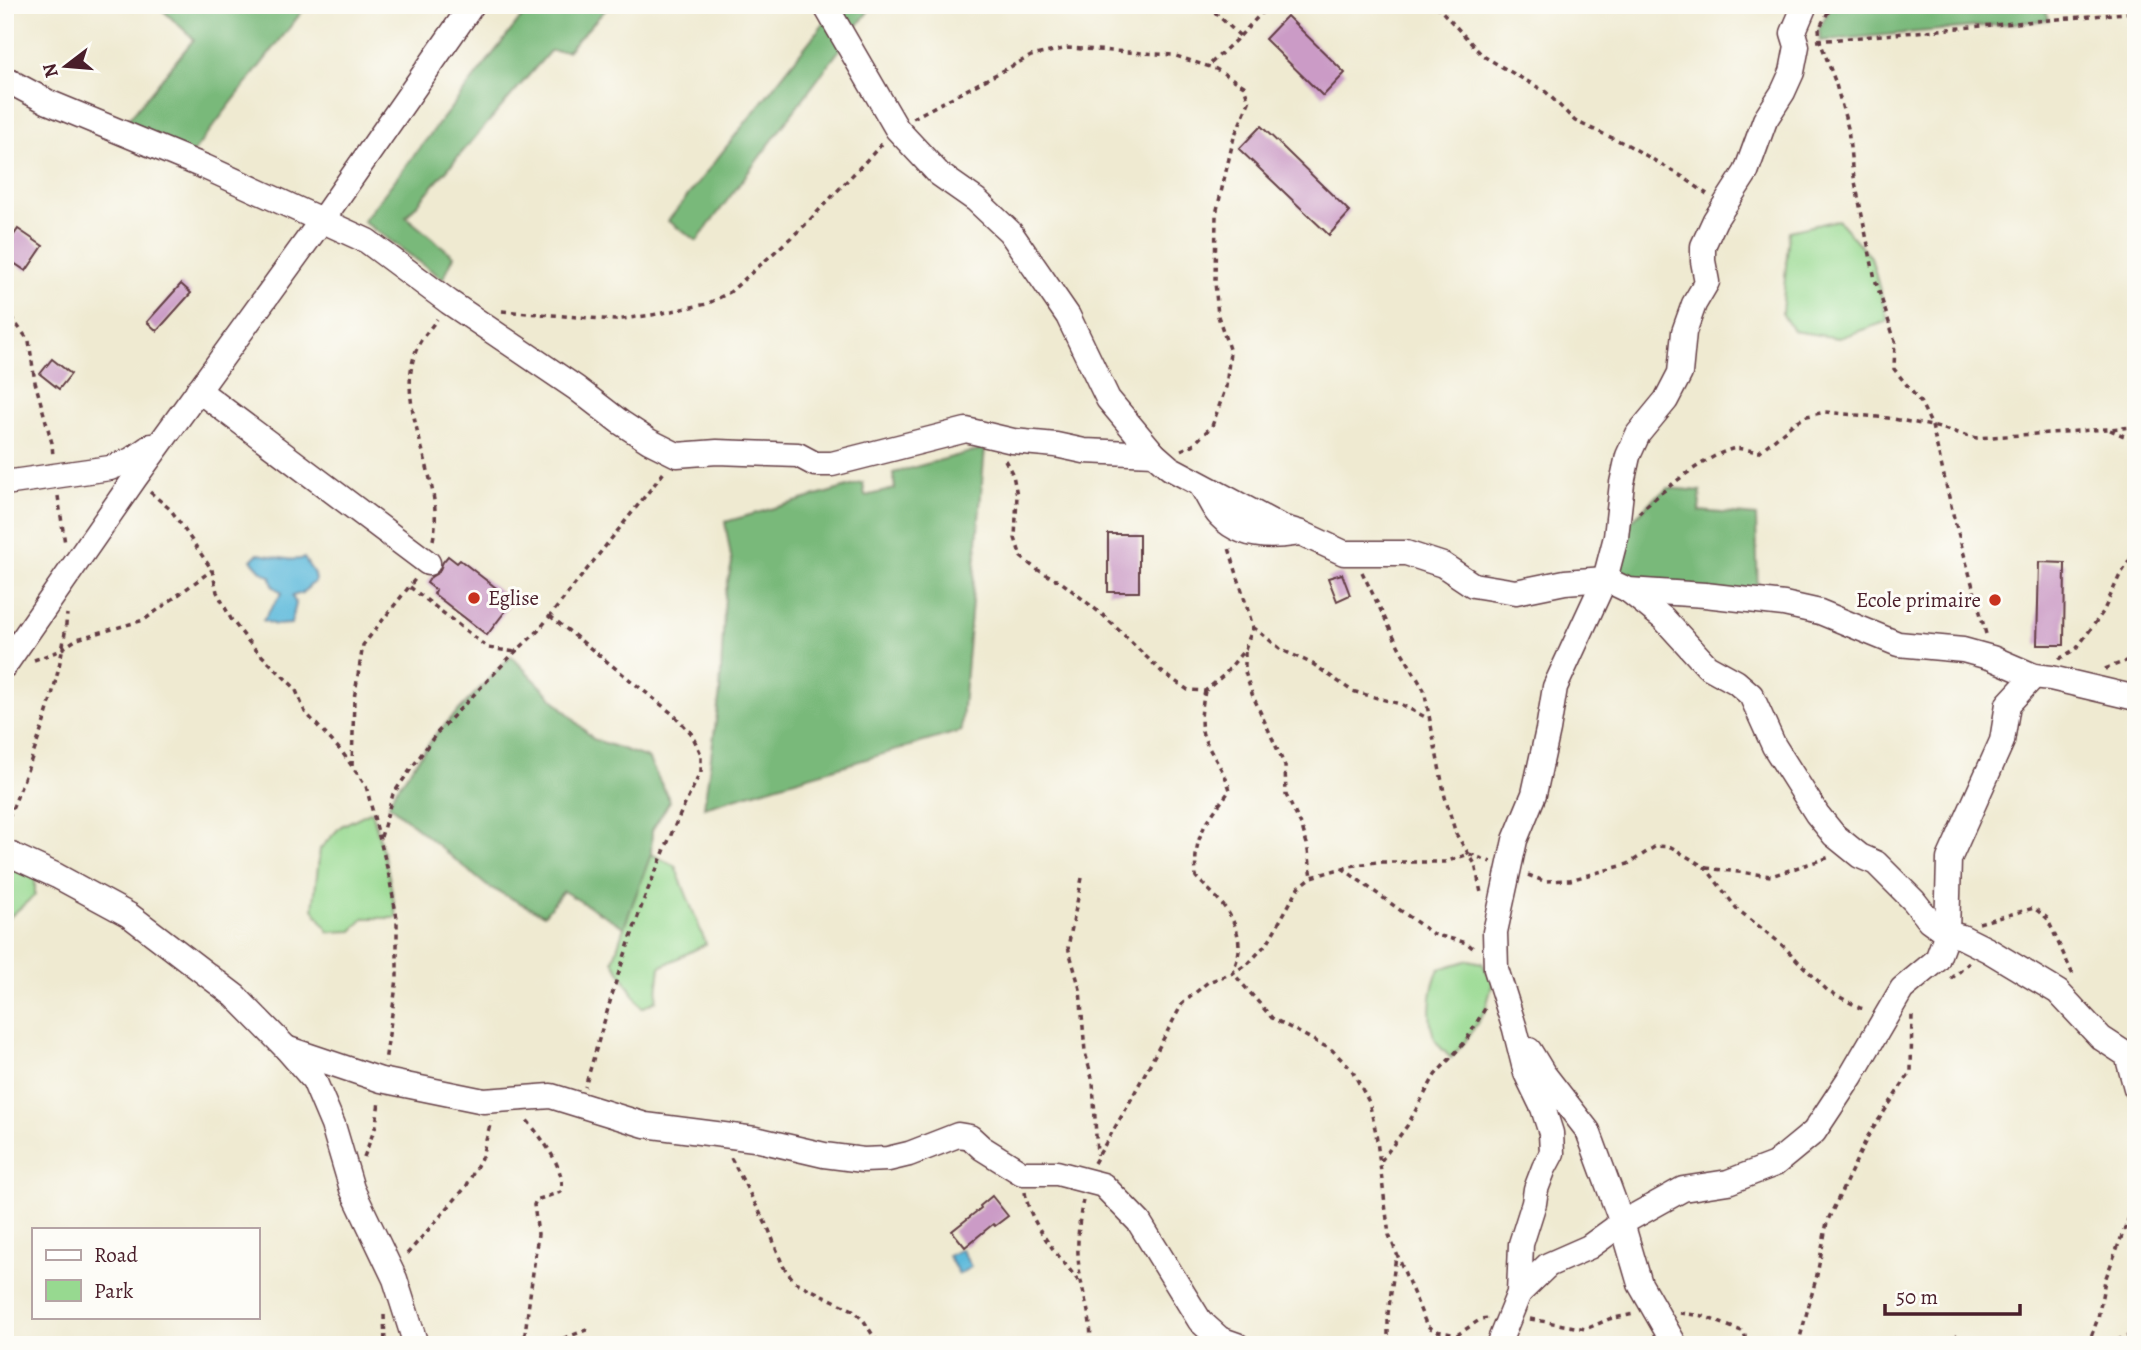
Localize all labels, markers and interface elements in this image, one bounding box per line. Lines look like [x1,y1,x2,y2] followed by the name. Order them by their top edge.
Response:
[32,32,102,102] north arrow
[36,60,65,81] text: N
[488,584,539,612] place label: Eglise
[1856,586,1981,614] place label: Ecole primaire
[466,590,482,606] marker: Eglise
[1987,592,2003,608] marker: Ecole primaire
[32,1228,259,1318] legend
[94,1241,138,1269] text: Road
[1885,1273,2020,1317] scale bar
[94,1277,134,1305] text: Park
[1896,1283,1938,1311] text: 50 m

